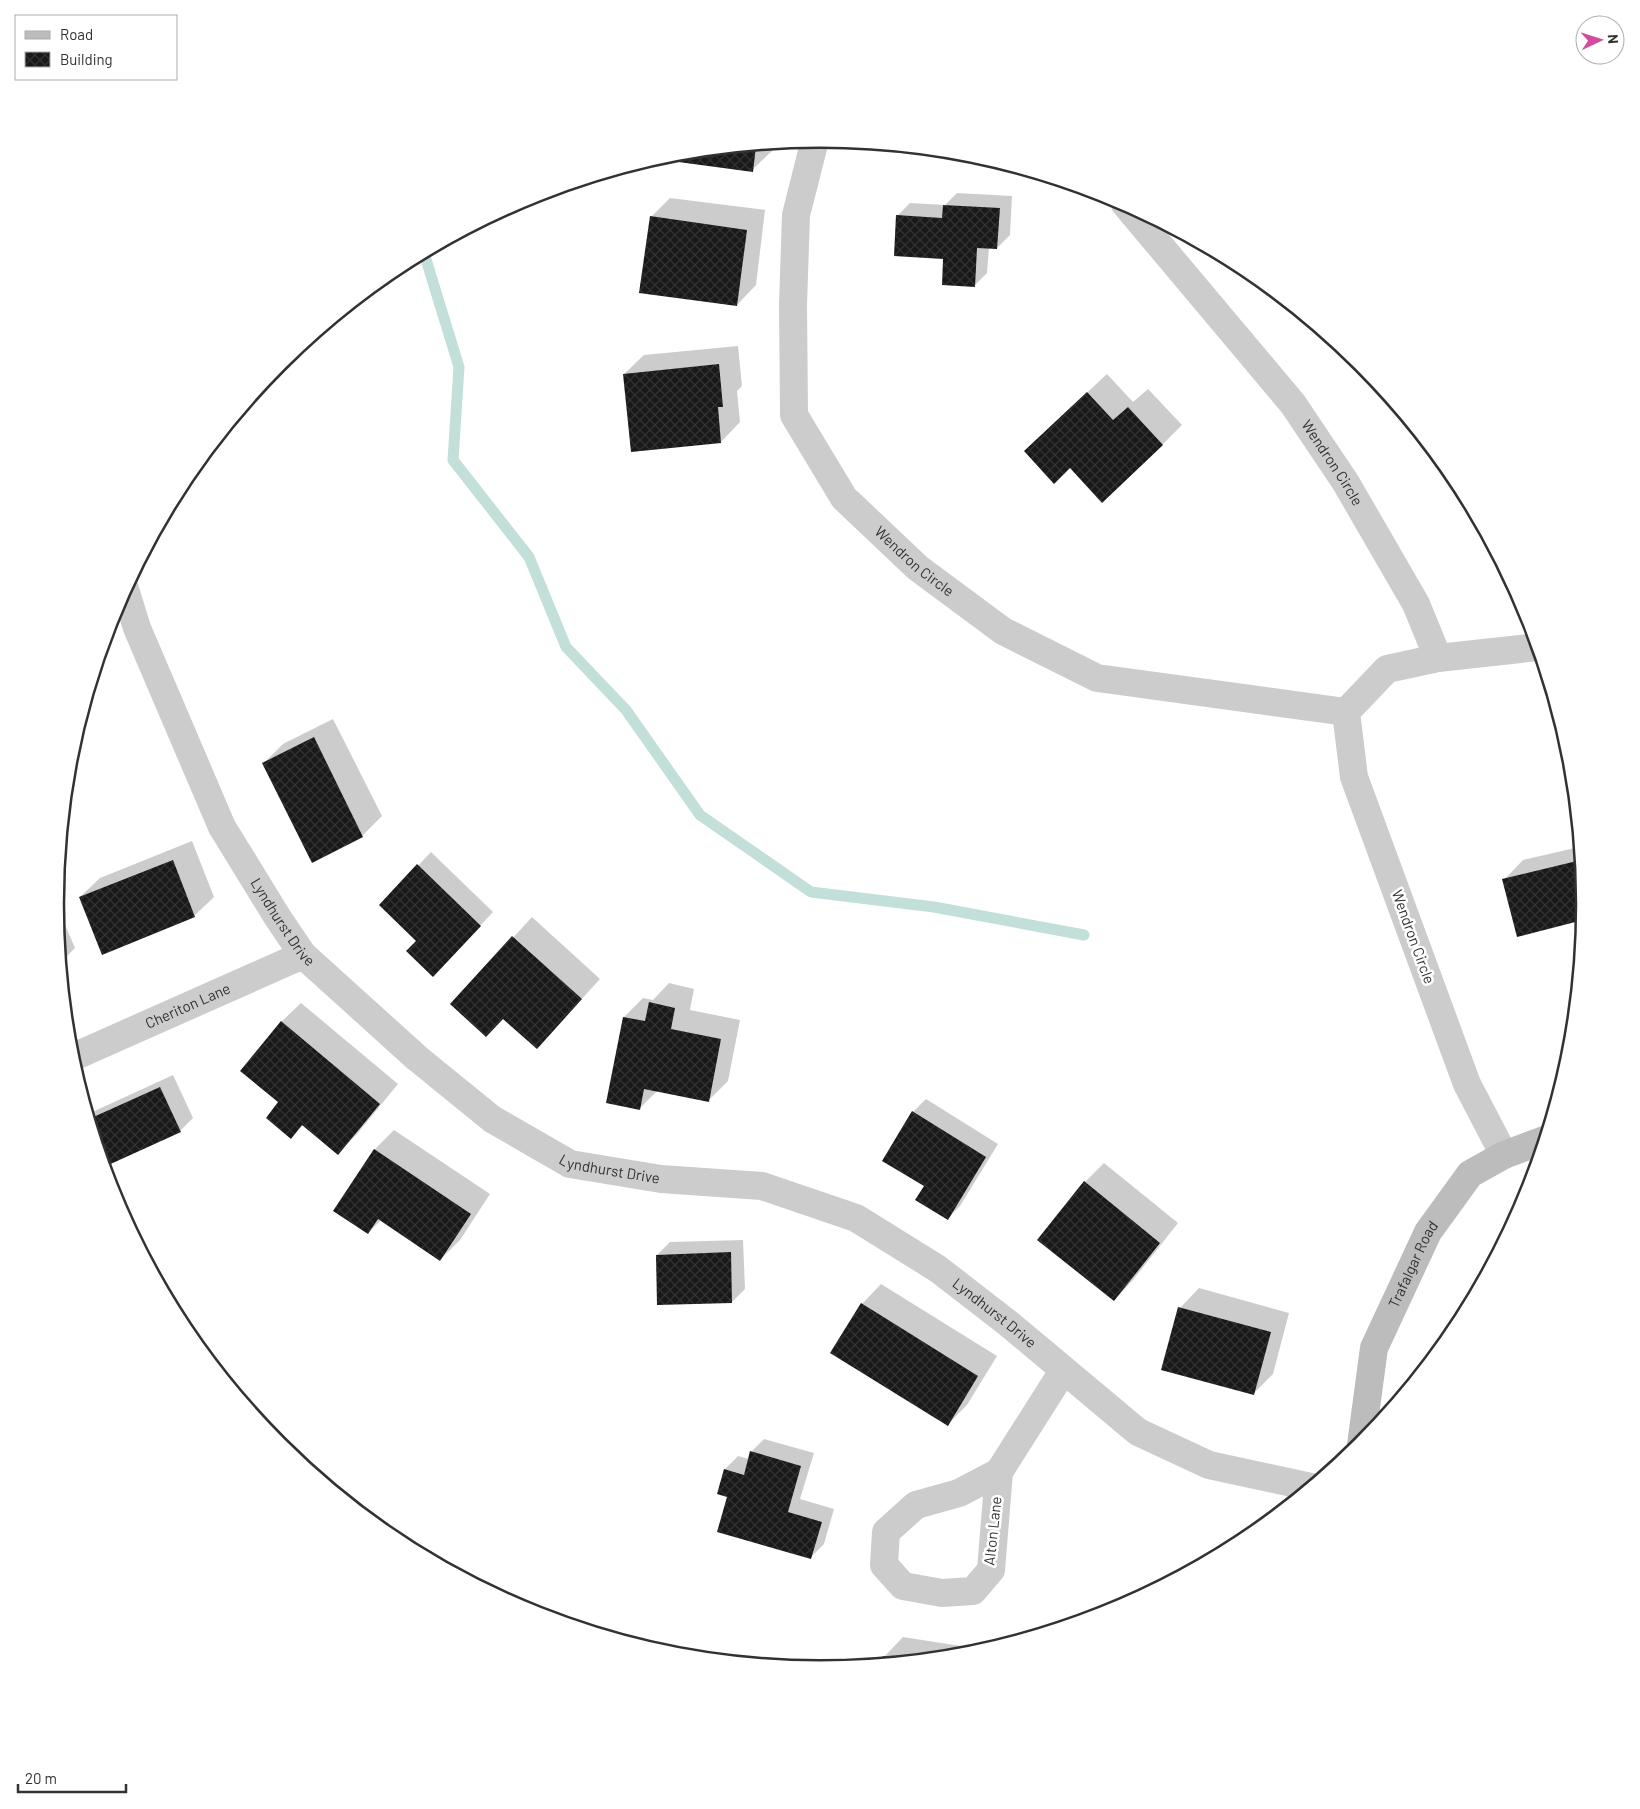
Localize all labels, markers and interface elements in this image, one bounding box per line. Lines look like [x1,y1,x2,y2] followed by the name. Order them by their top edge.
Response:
[15,15,178,80] legend
[1575,15,1625,65] north arrow
[60,25,93,43] text: Road
[1605,34,1622,44] text: N
[60,50,113,68] text: Building
[1298,416,1367,509] street label: Wendron Circle
[871,522,958,600] street label: Wendron Circle
[248,874,319,969] street label: Lyndhurst Drive
[1389,887,1439,986] street label: Wendron Circle
[142,978,233,1032] street label: Cheriton Lane
[556,1150,661,1187] street label: Lyndhurst Drive
[1384,1217,1441,1311] street label: Trafalgar Road
[949,1274,1041,1351] street label: Lyndhurst Drive
[979,1496,1005,1566] street label: Alton Lane
[18,1762,125,1794] scale bar
[25,1769,57,1787] text: 20 m

